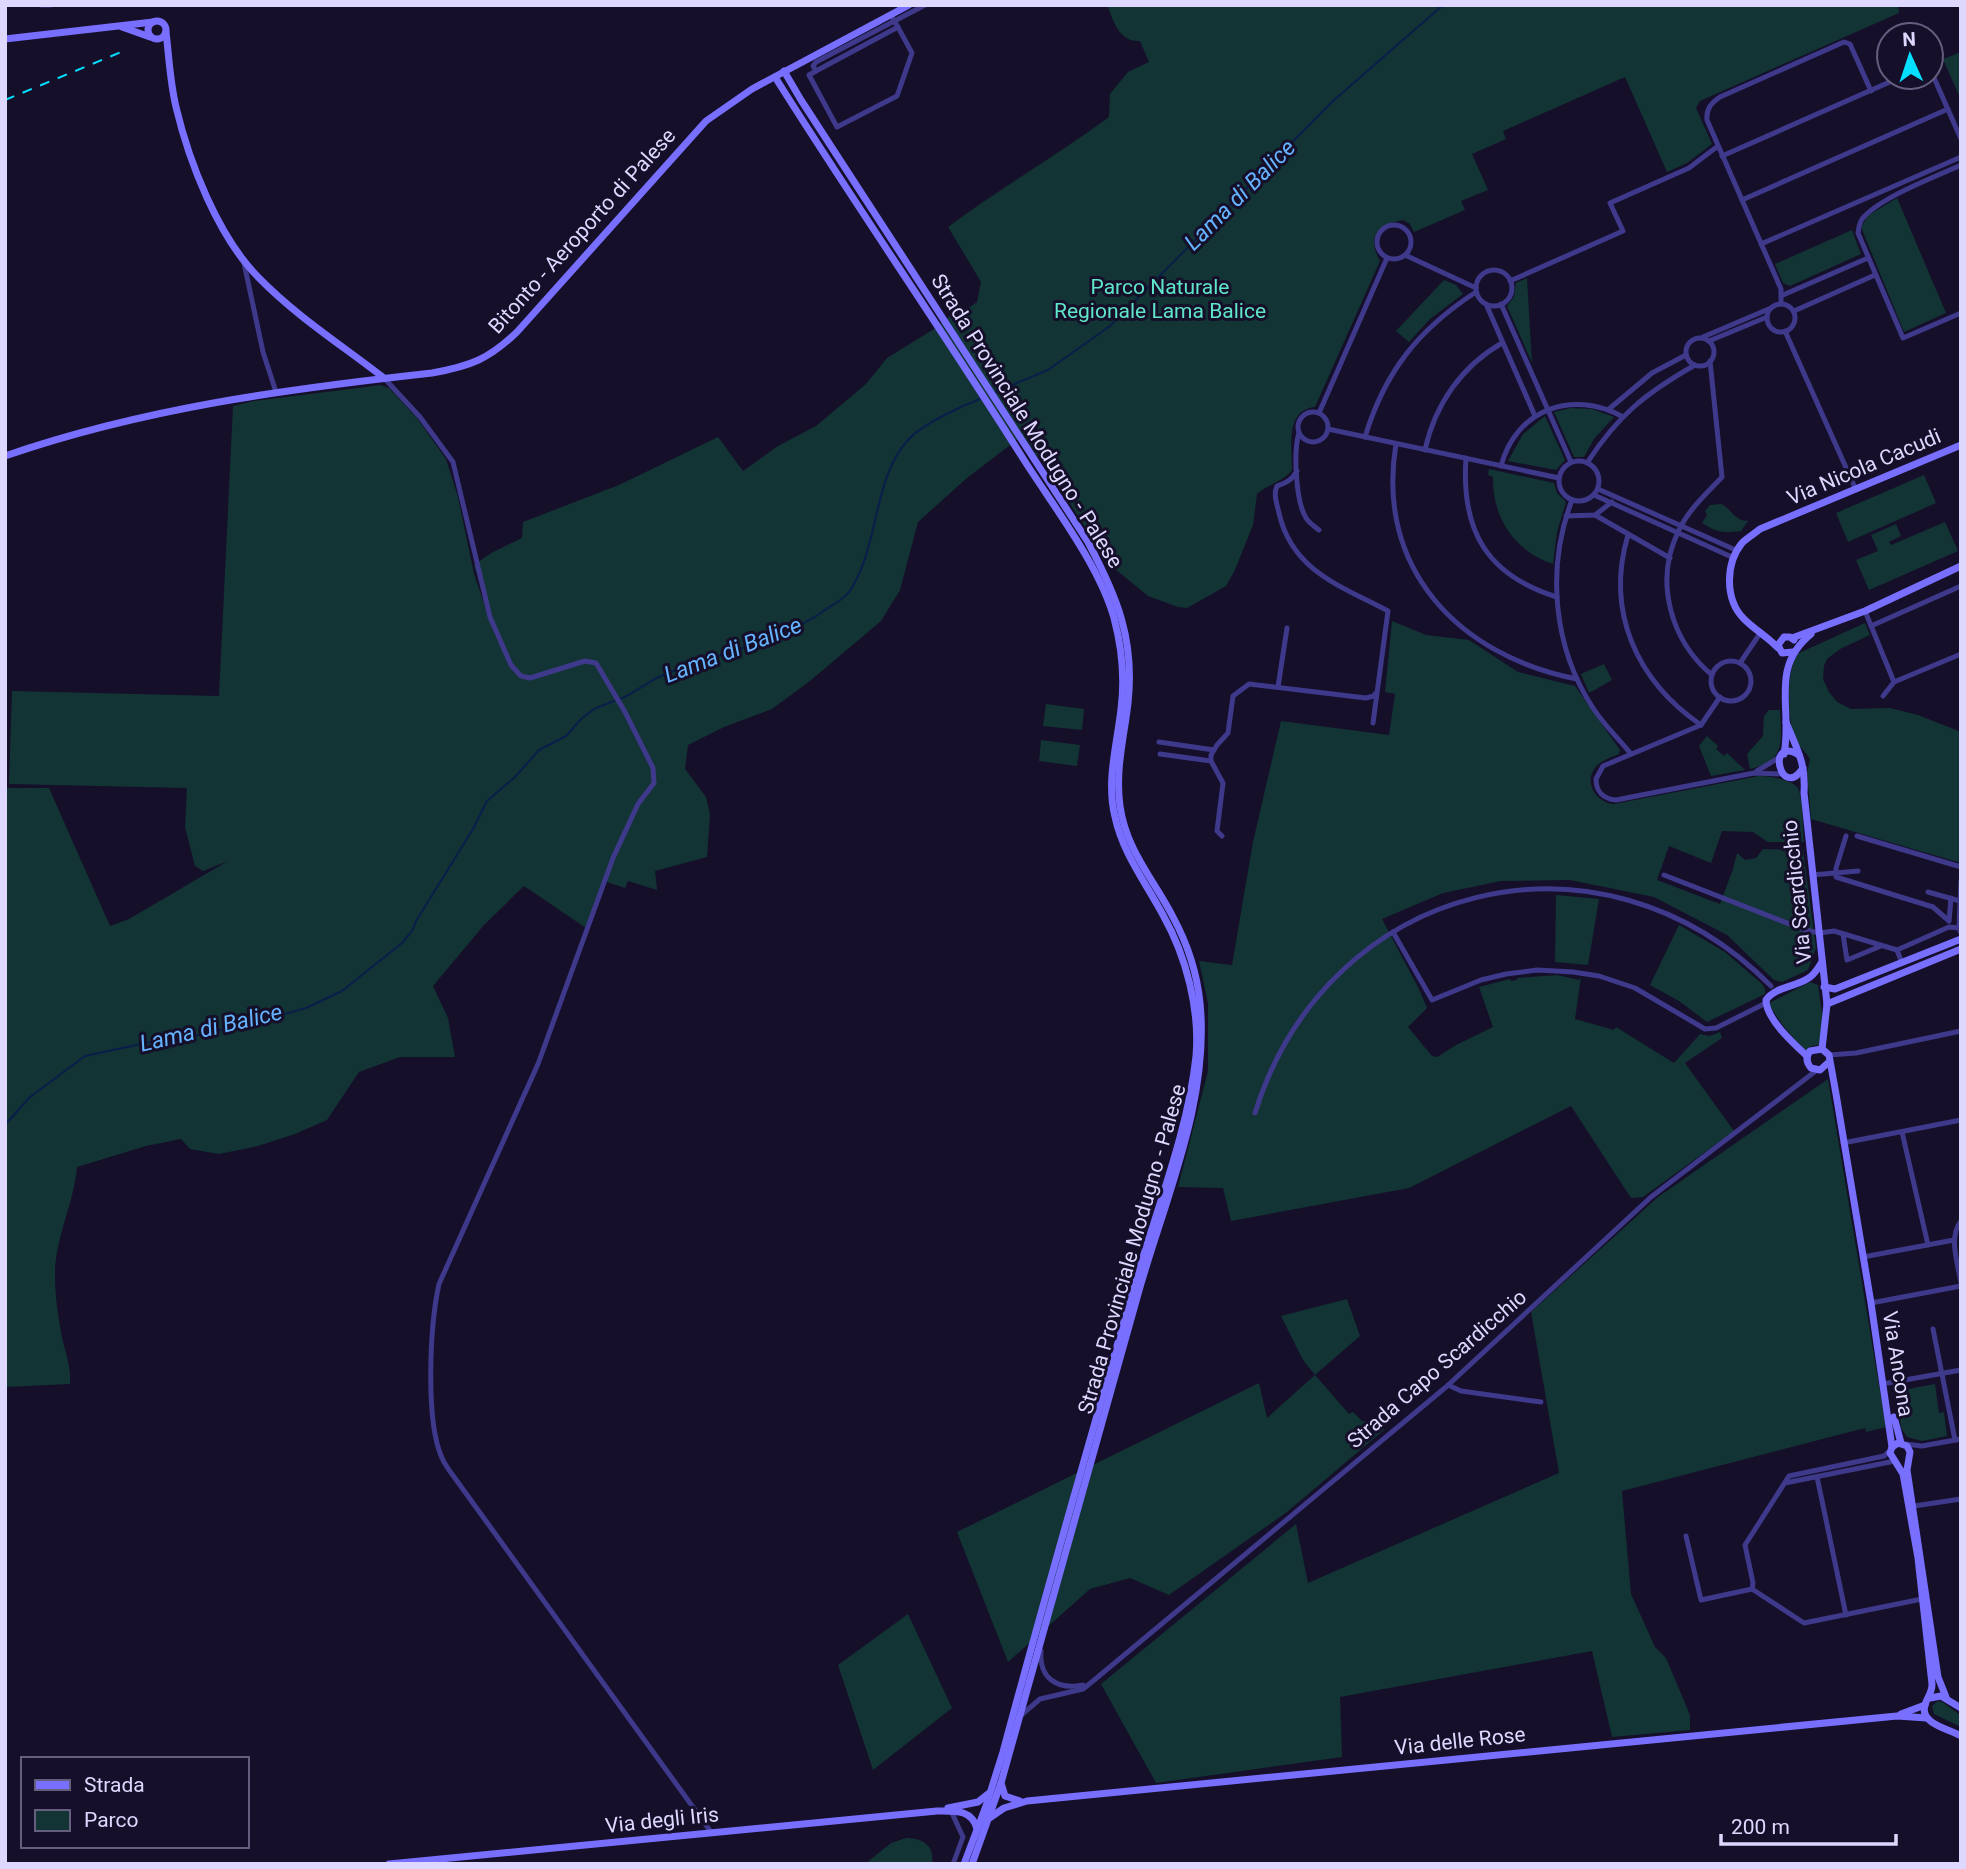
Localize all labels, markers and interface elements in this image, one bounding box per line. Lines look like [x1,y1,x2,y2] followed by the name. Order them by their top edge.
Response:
[1875,21,1945,91] north arrow
[1902,28,1916,51] text: N
[484,124,680,338] street label: Bitonto - Aeroporto di Palese
[1179,134,1301,256] water label: Lama di Balice
[926,270,1128,572] street label: Strada Provinciale Modugno - Palese
[1054,275,1266,323] park label: Parco Naturale Regionale Lama Balice
[1784,424,1944,510] street label: Via Nicola Cacudi
[660,611,806,689] water label: Lama di Balice
[1778,819,1816,965] street label: Via Scardicchio
[137,998,285,1058] water label: Lama di Balice
[1073,1081,1191,1417] street label: Strada Provinciale Modugno - Palese
[1343,1285,1531,1453] street label: Strada Capo Scardicchio
[1878,1310,1918,1418] street label: Via Ancona
[1393,1722,1527,1760] street label: Via delle Rose
[21,1757,248,1848] legend
[84,1773,145,1797] text: Strada
[604,1802,720,1838] street label: Via degli Iris
[1721,1802,1896,1846] scale bar
[84,1808,138,1832] text: Parco
[1731,1815,1790,1839] text: 200 m

